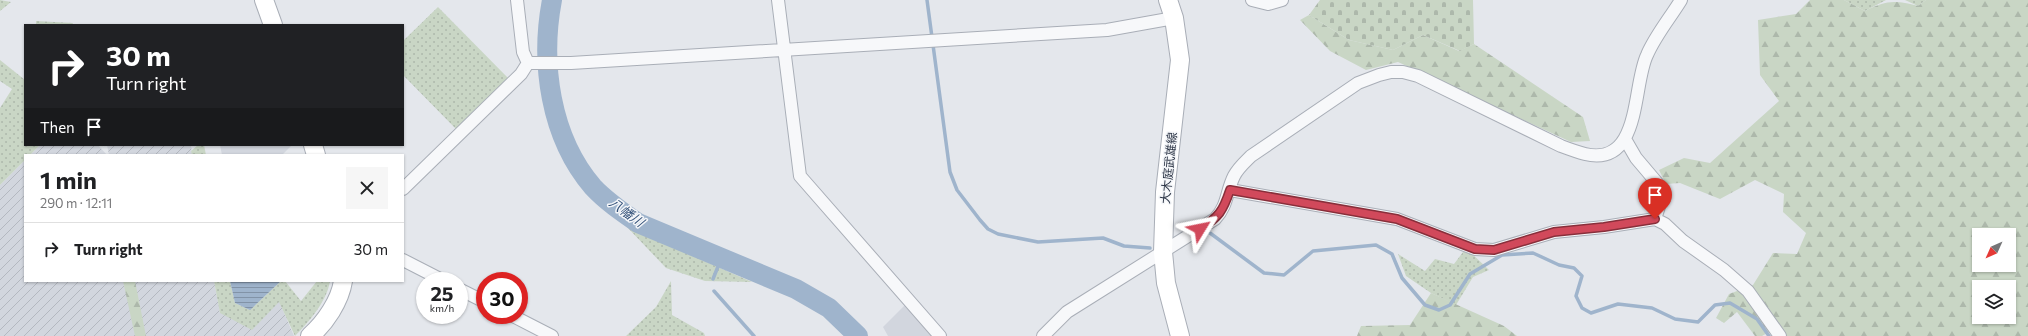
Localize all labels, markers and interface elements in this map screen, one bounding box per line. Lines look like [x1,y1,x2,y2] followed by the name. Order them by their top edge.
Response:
[106,38,171,72] text: 30 m
[40,40,92,92] icon: right
[106,72,186,94] text: Turn right
[83,116,105,138] icon: arrive
[40,118,75,136] text: Then
[1157,131,1179,204] street label: 大木庭武雄線
[40,165,97,194] text: 1 min
[346,167,388,209] button: close
[1638,178,1672,219] pin
[1644,184,1666,206] icon: arrive
[607,194,649,231] water label: 八幡川
[40,195,112,211] text: 290 m · 12:11
[1179,208,1221,250] position arrow
[1972,228,2016,272] north arrow
[1972,228,2016,324] map controls
[40,238,62,260] icon: right
[74,240,143,258] text: Turn right
[354,240,388,258] text: 30 m
[476,272,528,324] speed limit sign: 30
[1972,280,2016,324] button: layers
[430,281,454,305] text: 25
[430,302,454,314] text: km/h

